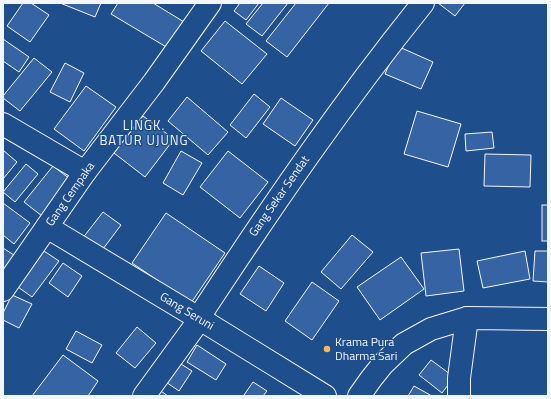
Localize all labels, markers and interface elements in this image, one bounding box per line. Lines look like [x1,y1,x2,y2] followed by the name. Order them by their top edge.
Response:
[99,115,189,150] district label: LINGK. BATUR UJUNG
[243,151,314,240] street label: Gang Sekar Sendat
[40,157,99,230] street label: Gang Cempaka
[156,287,218,334] street label: Gang Seruni
[335,332,397,365] place label: Krama Pura Dharma Sari
[322,344,332,354] marker: Krama Pura Dharma Sari

